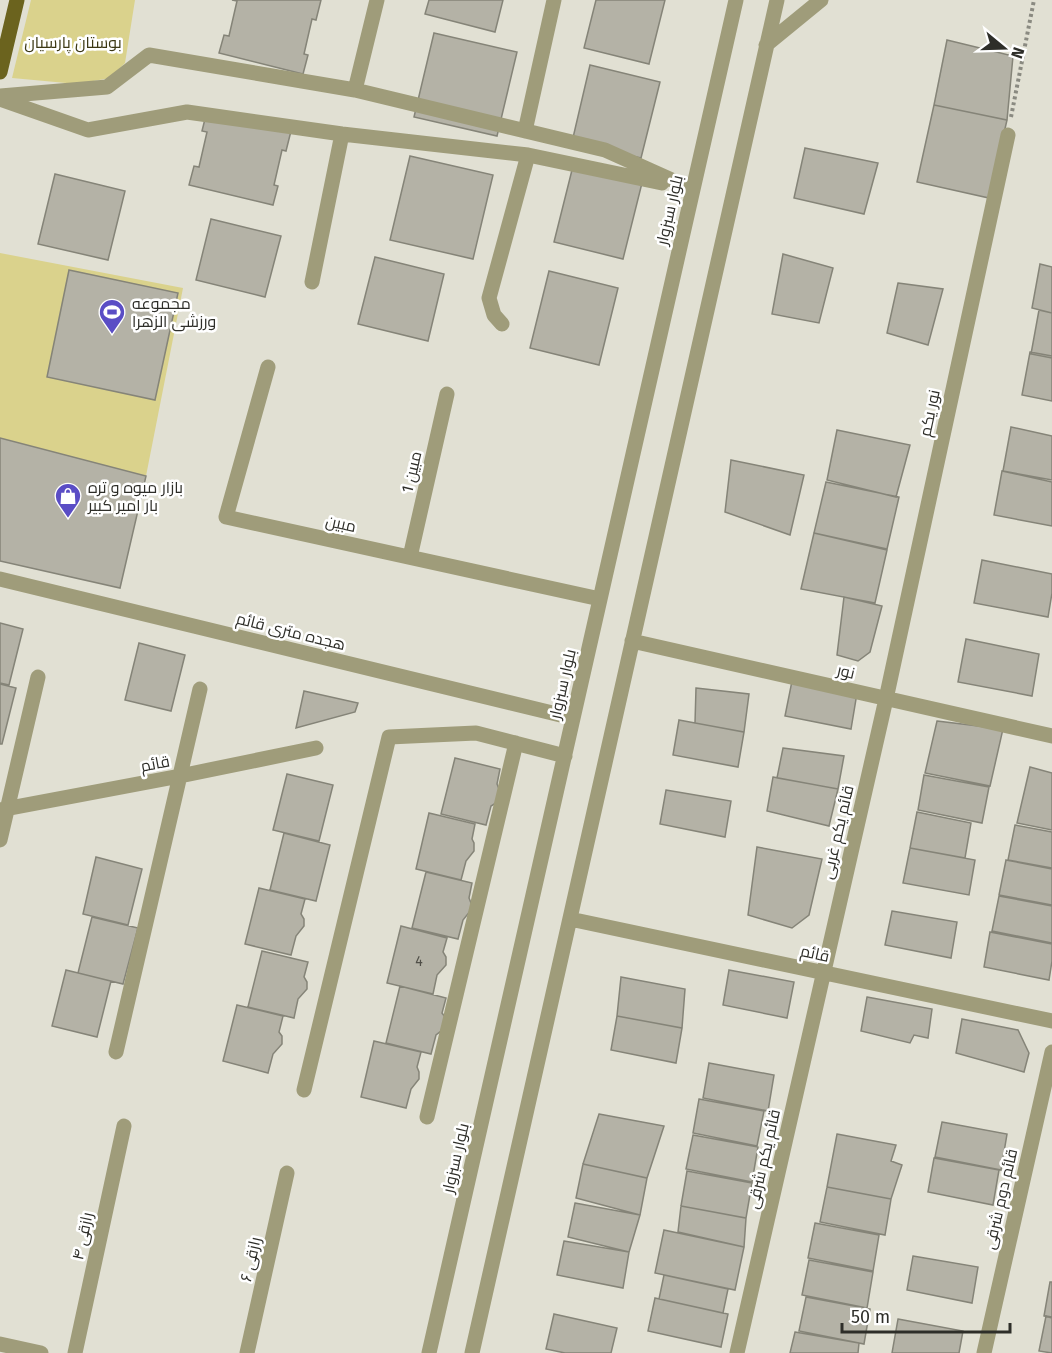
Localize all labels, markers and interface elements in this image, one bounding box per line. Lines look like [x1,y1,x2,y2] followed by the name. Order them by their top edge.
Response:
[974,18,1034,78] north arrow
[24,33,122,54] park label: بوستان پارسیان
[1007,45,1028,61] text: N
[652,173,687,248] street label: بلوار سبزوار
[132,294,216,332] place label: مجموعه ورزشی الزهرا
[97,297,127,335] sports icon: مجموعه ورزشی الزهرا
[915,388,946,439] street label: نور یکم
[398,449,426,495] street label: مبین 1
[87,478,183,515] place label: بازار میوه و تره بار امیر کبیر
[53,481,83,519] shop icon: بازار میوه و تره بار امیر کبیر
[324,511,358,537] street label: مبین
[234,609,348,656] street label: هجده متری قائم
[545,647,580,722] street label: بلوار سبزوار
[834,660,857,683] street label: نور
[139,751,172,778] street label: قائم
[817,783,859,881] street label: قائم یکم غربی
[798,941,831,968] street label: قائم
[415,953,423,970] house number: 4
[743,1108,786,1211] street label: قائم یکم شرقی
[438,1121,473,1196] street label: بلوار سبزوار
[980,1147,1023,1252] street label: قائم دوم شرقی
[68,1211,98,1262] street label: رازقی ۴
[236,1235,266,1284] street label: رازقی ۶
[842,1296,1010,1334] scale bar
[851,1306,890,1328] text: 50 m

